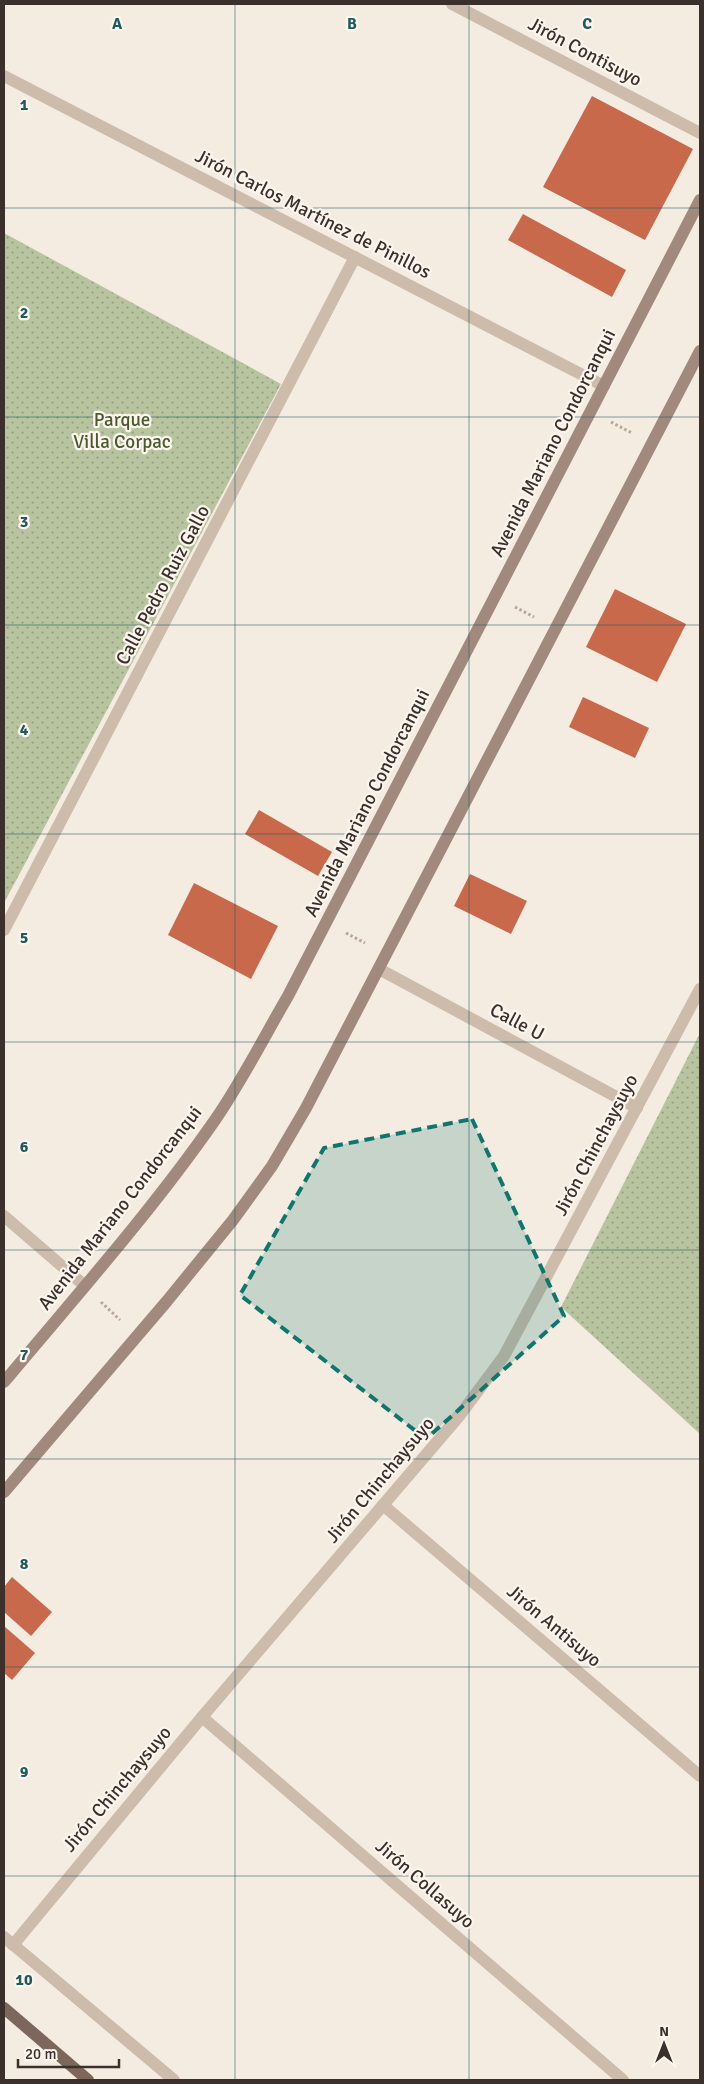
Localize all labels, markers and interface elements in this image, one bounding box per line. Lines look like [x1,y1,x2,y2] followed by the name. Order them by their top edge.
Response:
[524,12,646,92] street label: Jirón Contisuyo
[112,14,123,34] text: A
[347,14,357,34] text: B
[20,95,29,115] text: 1
[191,144,435,284] street label: Jirón Carlos Martínez de Pinillos
[20,303,28,323] text: 2
[485,325,621,561] street label: Avenida Mariano Condorcanqui
[73,408,171,454] park label: Parque Villa Corpac
[111,501,215,669] street label: Calle Pedro Ruiz Gallo
[20,512,28,532] text: 3
[299,685,435,921] street label: Avenida Mariano Condorcanqui
[20,720,29,740] text: 4
[20,928,28,948] text: 5
[486,998,548,1046] street label: Calle U
[549,1070,643,1220] street label: Jirón Chinchaysuyo
[33,1101,207,1315] street label: Avenida Mariano Condorcanqui
[20,1137,29,1157] text: 6
[20,1345,29,1365] text: 7
[320,1412,440,1548] street label: Jirón Chinchaysuyo
[20,1554,29,1574] text: 8
[502,1580,606,1673] street label: Jirón Antisuyo
[57,1721,177,1857] street label: Jirón Chinchaysuyo
[20,1762,29,1782] text: 9
[370,1834,480,1934] street label: Jirón Collasuyo
[15,1970,33,1990] text: 10
[639,2019,689,2069] north arrow
[659,2023,669,2040] text: N
[18,2036,119,2068] scale bar
[25,2045,56,2063] text: 20 m

